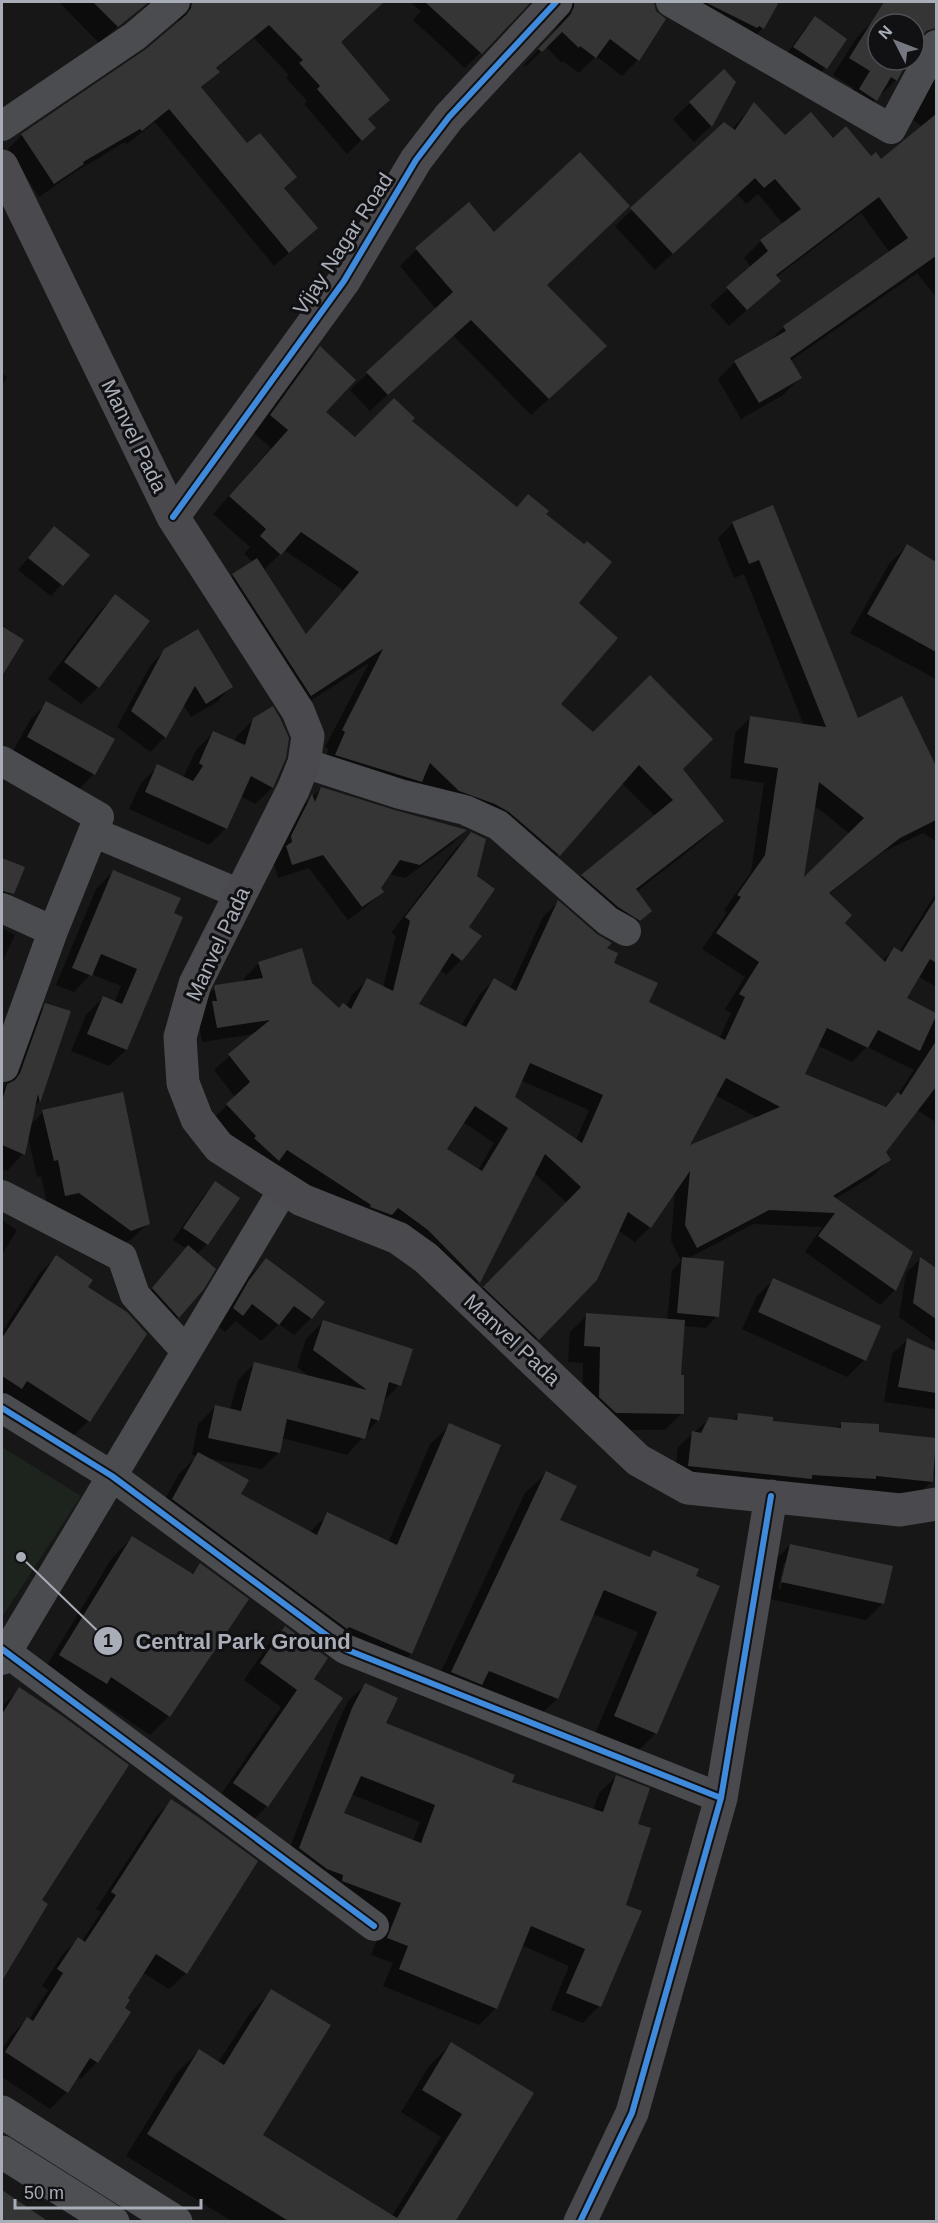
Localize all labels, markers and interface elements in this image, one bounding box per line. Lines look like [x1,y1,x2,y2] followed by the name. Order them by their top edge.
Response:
[866,12,926,72] north arrow
[875,22,895,42] text: N
[288,169,397,319] street label: Vijay Nagar Road
[97,376,172,496] street label: Manvel Pada
[181,883,254,1004] street label: Manvel Pada
[460,1289,565,1390] street label: Manvel Pada
[93,1621,363,1661] callout: Central Park Ground
[135,1629,351,1654] text: Central Park Ground
[103,1631,113,1651] text: 1
[15,2172,201,2210] scale bar
[24,2183,64,2203] text: 50 m

